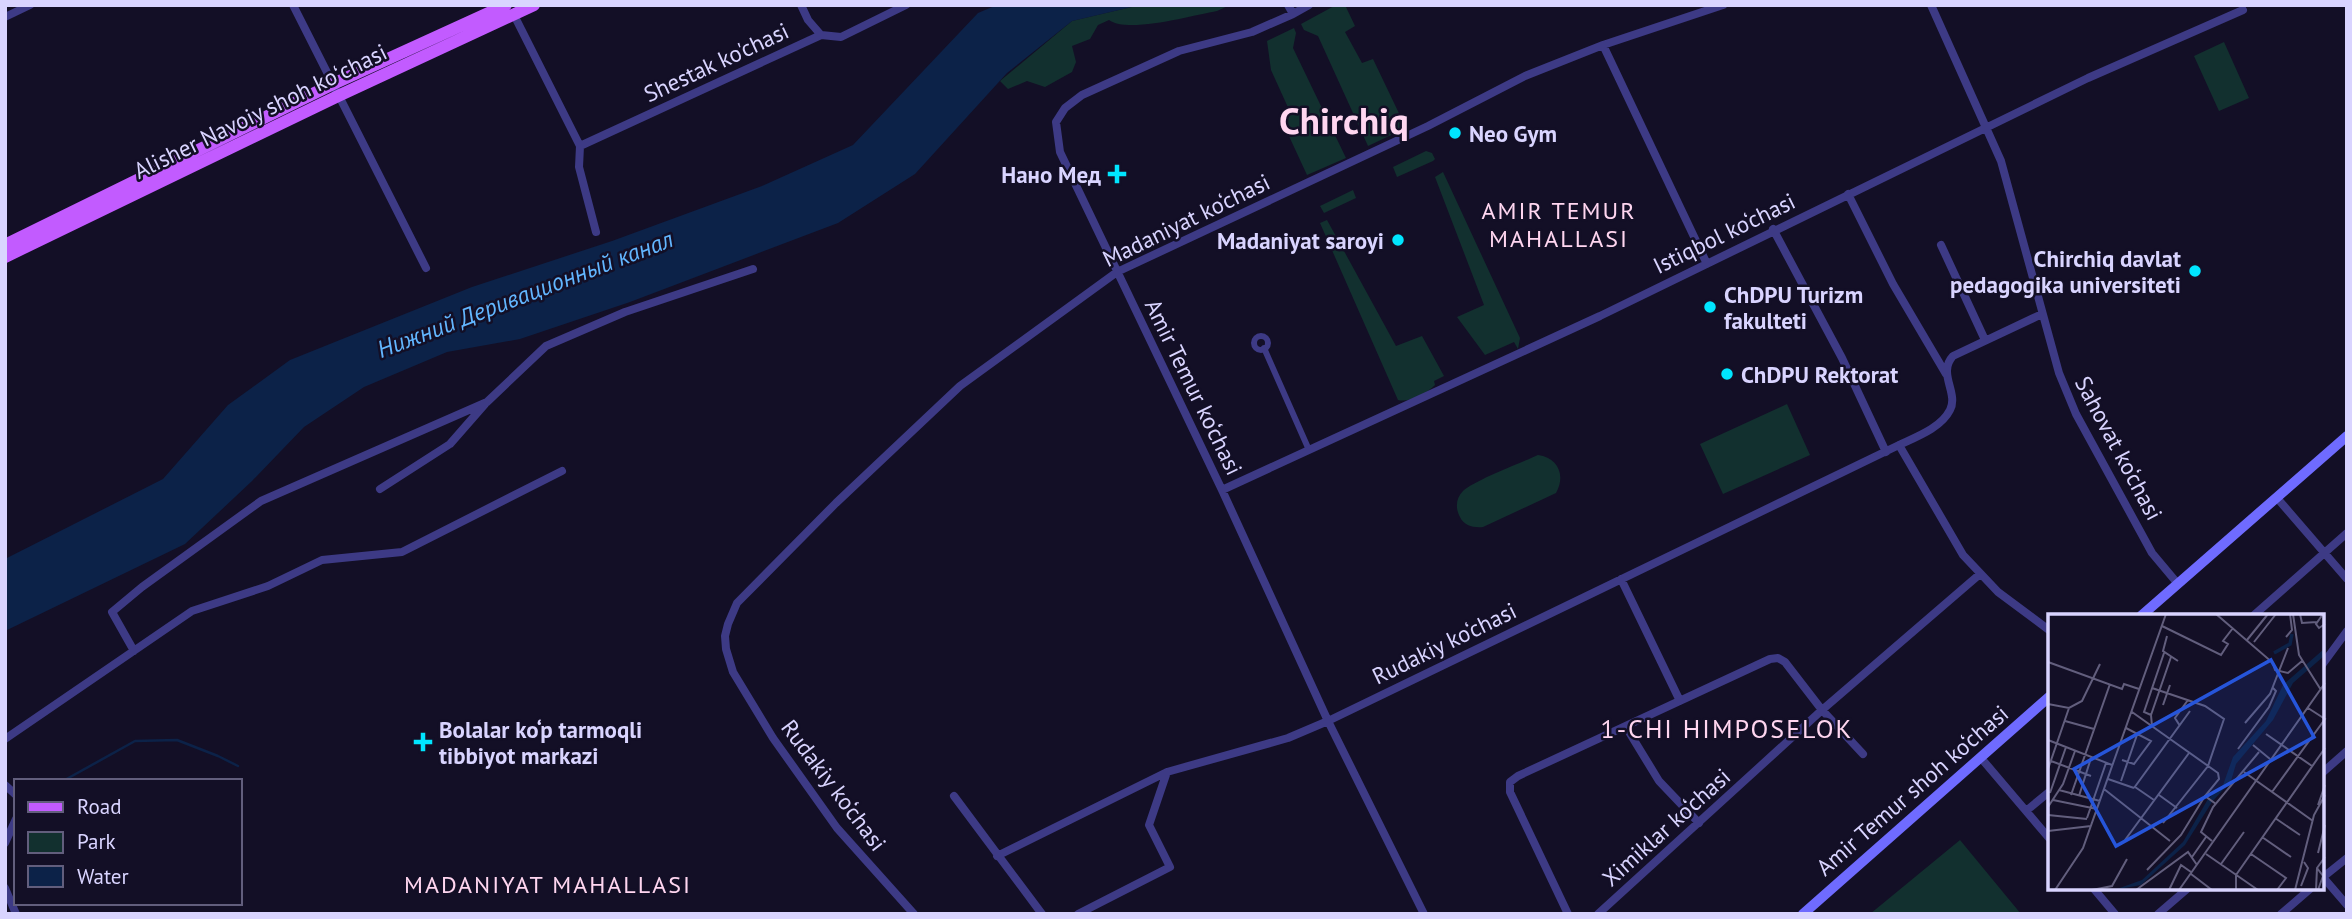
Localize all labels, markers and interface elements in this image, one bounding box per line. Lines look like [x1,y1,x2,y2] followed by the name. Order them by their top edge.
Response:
[639,16,793,108] street label: Shestak ko'chasi
[129,37,391,185] street label: Alisher Navoiy shoh koʻchasi
[1279,96,1409,144] district label: Chirchiq
[1469,119,1557,148] place label: Neo Gym
[1447,125,1463,141] marker: Neo Gym
[1001,160,1101,189] place label: Нано Мед
[1107,164,1127,184] marker: Нано Мед
[1098,167,1274,273] street label: Madaniyat ko‘chasi
[1648,186,1800,280] street label: Istiqbol ko‘chasi
[1481,195,1637,254] district label: AMIR TEMUR MAHALLASI
[372,223,678,365] water label: Нижний Деривационный канал
[1217,226,1384,255] place label: Madaniyat saroyi
[1390,232,1406,248] marker: Madaniyat saroyi
[1950,244,2181,299] place label: Chirchiq davlat pedagogika universiteti
[2187,263,2203,279] marker: Chirchiq davlat pedagogika universiteti
[1724,280,1863,335] place label: ChDPU Turizm fakulteti
[1139,294,1249,480] street label: Amir Temur ko‘chasi
[1702,299,1718,315] marker: ChDPU Turizm fakulteti
[1741,360,1898,389] place label: ChDPU Rektorat
[1719,366,1735,382] marker: ChDPU Rektorat
[2069,371,2169,525] street label: Sahovat ko‘chasi
[1367,596,1521,690] street label: Rudakiy ko‘chasi
[2048,614,2324,891] inset map
[1810,698,2014,882] street label: Amir Temur shoh ko‘chasi
[1601,712,1853,745] district label: 1-CHI HIMPOSELOK
[775,714,893,856] street label: Rudakiy ko‘chasi
[439,715,642,770] place label: Bolalar ko‘p tarmoqli tibbiyot markazi
[413,732,433,752] marker: Bolalar ko‘p tarmoqli tibbiyot markazi
[1596,762,1736,892] street label: Ximiklar ko‘chasi
[14,779,242,905] legend
[77,793,121,820] text: Road
[77,828,116,855] text: Park
[77,863,129,890] text: Water
[404,869,692,900] district label: MADANIYAT MAHALLASI

